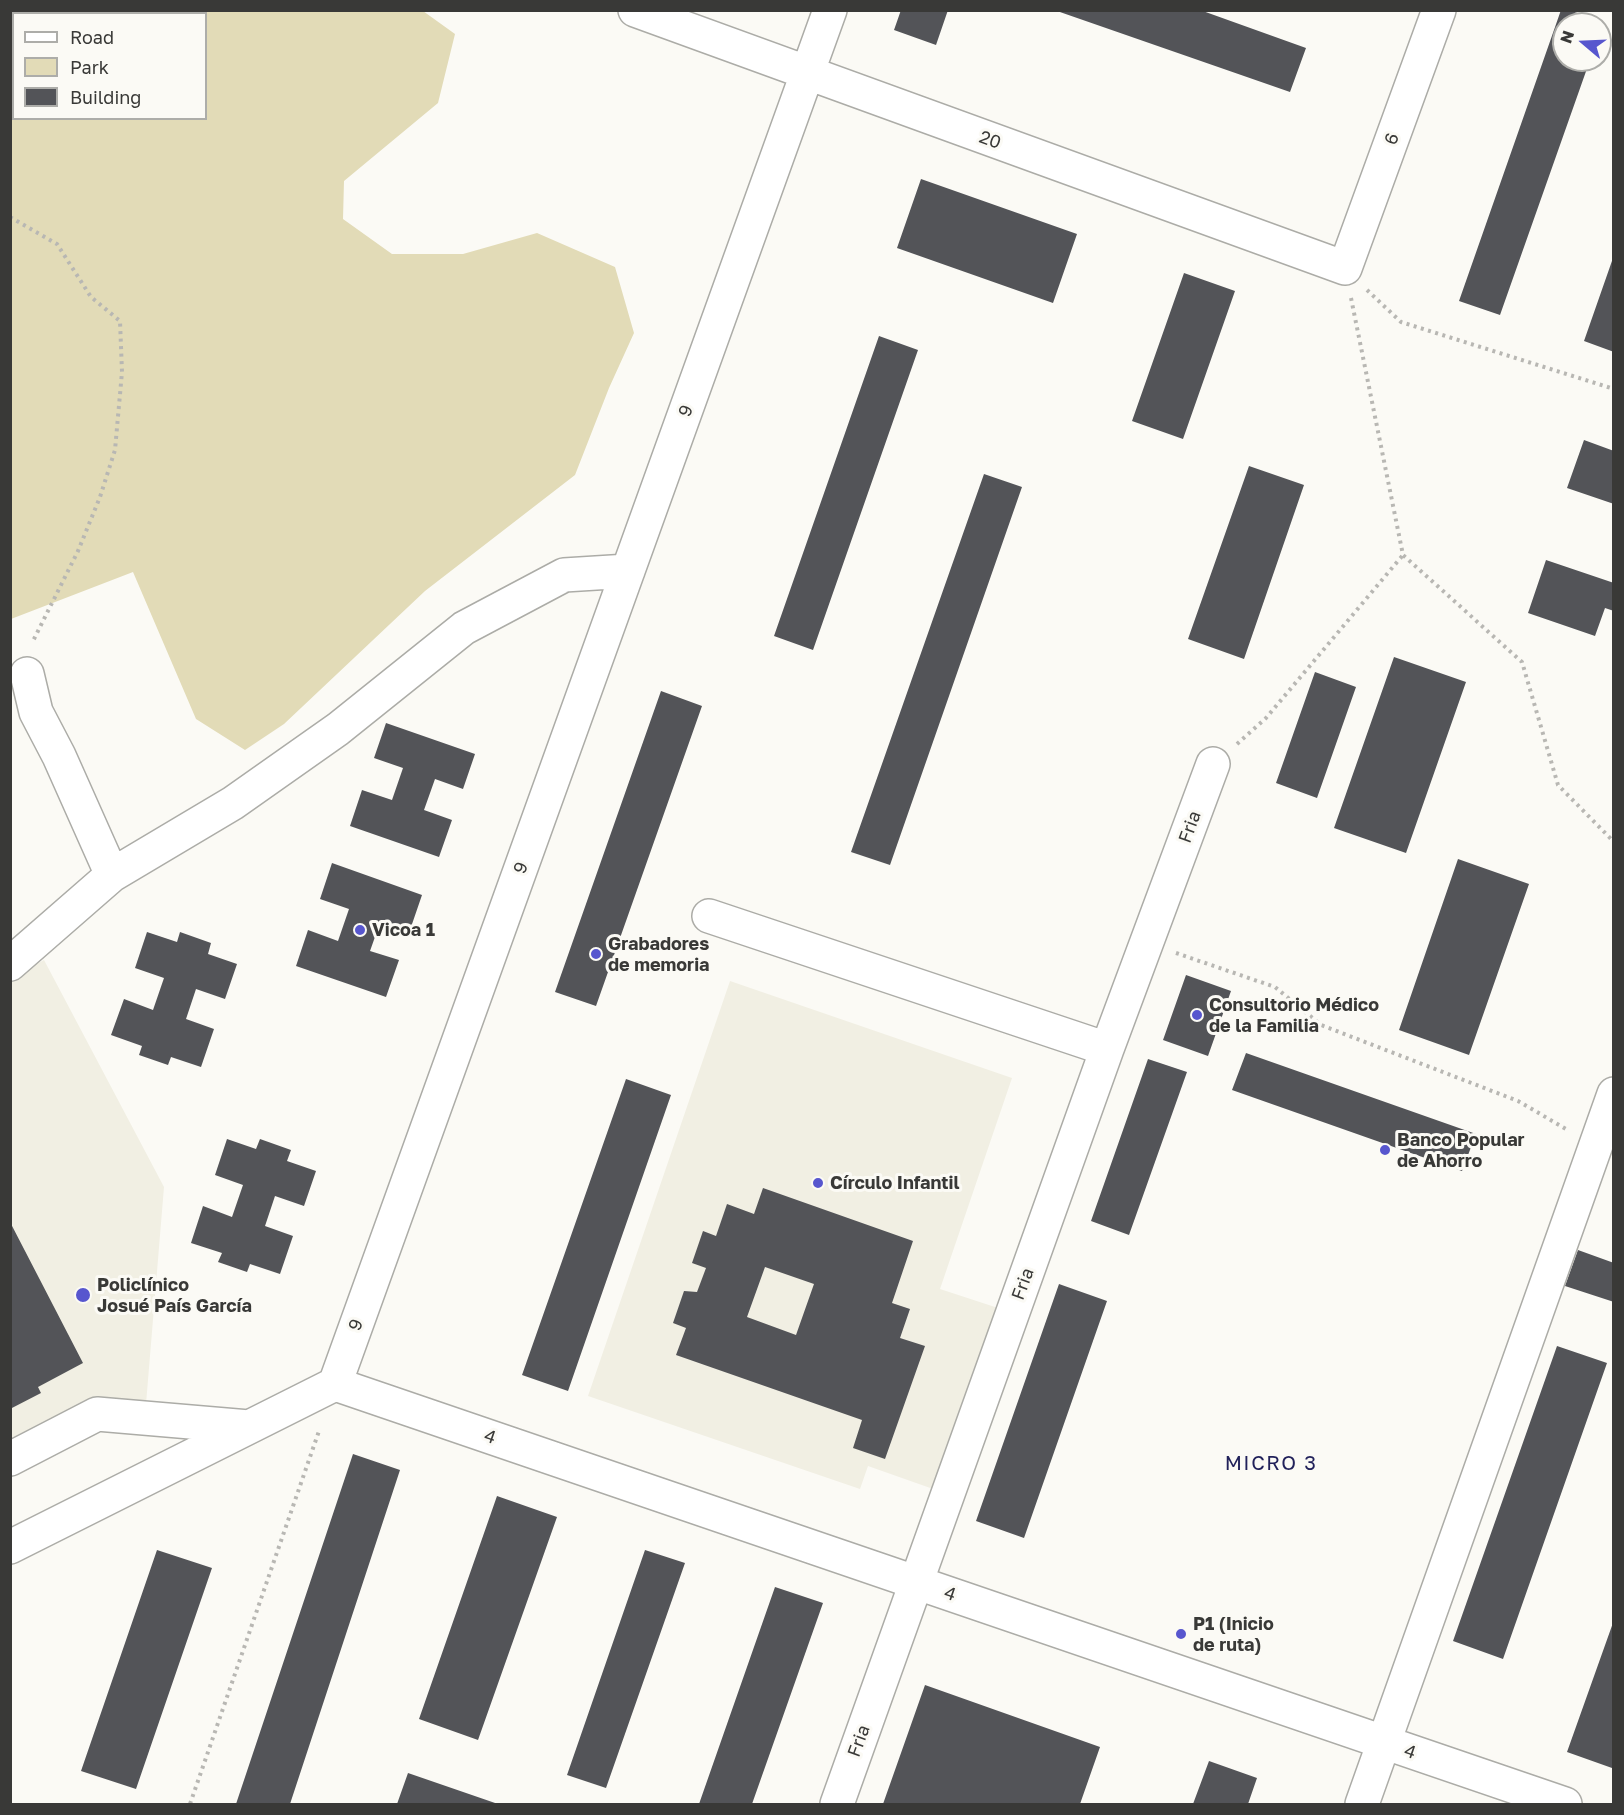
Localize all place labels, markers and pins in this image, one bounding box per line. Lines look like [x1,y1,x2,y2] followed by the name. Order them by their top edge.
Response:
[372,919,435,941] place label: Vicoa 1
[353,923,367,937] marker: Vicoa 1
[608,933,710,976] place label: Grabadores de memoria
[589,947,603,961] marker: Grabadores de memoria
[1209,994,1379,1036] place label: Consultorio Médico de la Familia
[1190,1008,1204,1022] marker: Consultorio Médico de la Familia
[1397,1129,1525,1172] place label: Banco Popular de Ahorro
[1378,1143,1392,1157] marker: Banco Popular de Ahorro
[830,1172,959,1194] place label: Círculo Infantil
[811,1176,825,1190] marker: Círculo Infantil
[97,1274,252,1316] place label: Policlínico Josué País García
[74,1286,92,1304] marker: Policlínico Josué País García
[1193,1613,1274,1656] place label: P1 (Inicio de ruta)
[1174,1627,1188,1641] marker: P1 (Inicio de ruta)

